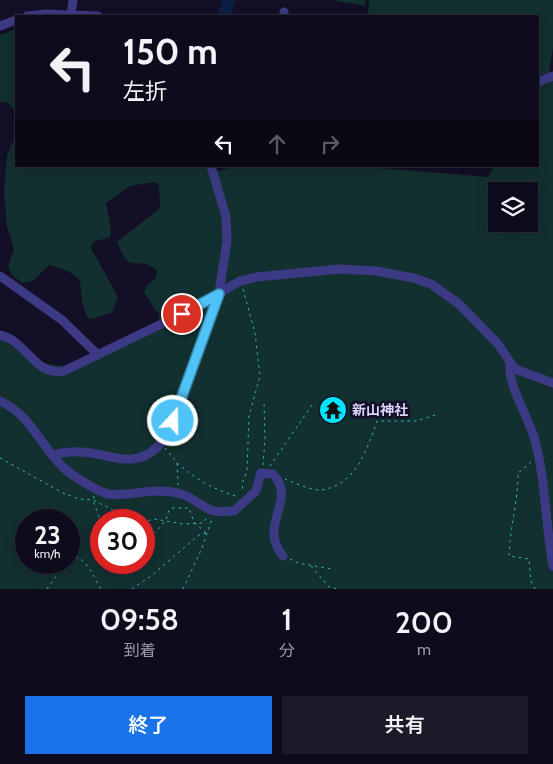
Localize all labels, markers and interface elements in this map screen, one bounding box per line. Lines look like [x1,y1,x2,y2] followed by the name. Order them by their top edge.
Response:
[123,30,218,73] text: 150 m
[40,35,105,100] icon: left
[123,78,167,105] text: 左折
[210,130,238,158] icon: left
[263,130,291,158] icon: ahead
[316,130,344,158] icon: right
[488,182,538,232] map controls
[488,182,538,232] button: layers
[161,293,203,335] pin
[168,300,196,328] icon: arrive
[146,394,198,446] position arrow
[318,395,348,425] temple icon: 新山神社
[352,401,408,419] place label: 新山神社
[90,509,155,574] speed limit sign: 30
[34,520,61,550] text: 23
[34,546,61,561] text: km/h
[100,601,179,638] text: 09:58
[282,601,292,638] text: 1
[395,604,453,641] text: 200
[417,640,431,659] text: m
[123,641,155,660] text: 到着
[279,641,295,660] text: 分
[25,696,272,754] button: 終了
[282,696,528,754] button: 共有

